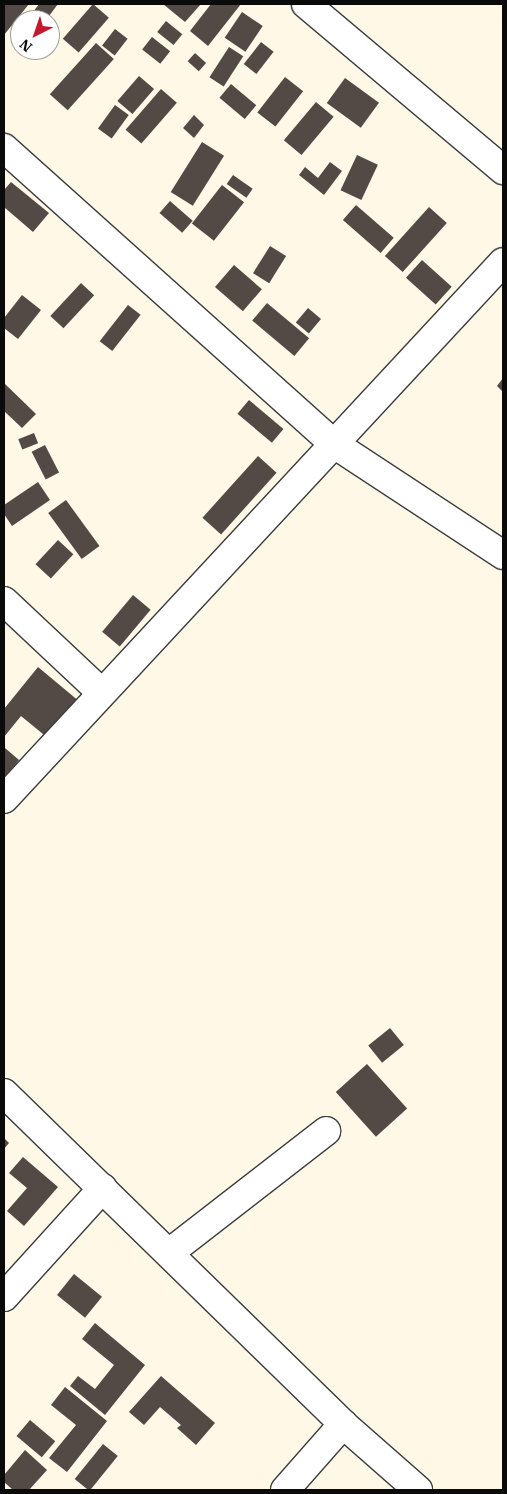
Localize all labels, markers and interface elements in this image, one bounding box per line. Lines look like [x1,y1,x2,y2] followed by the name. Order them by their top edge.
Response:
[10,10,60,60] north arrow
[16,35,36,56] text: N

